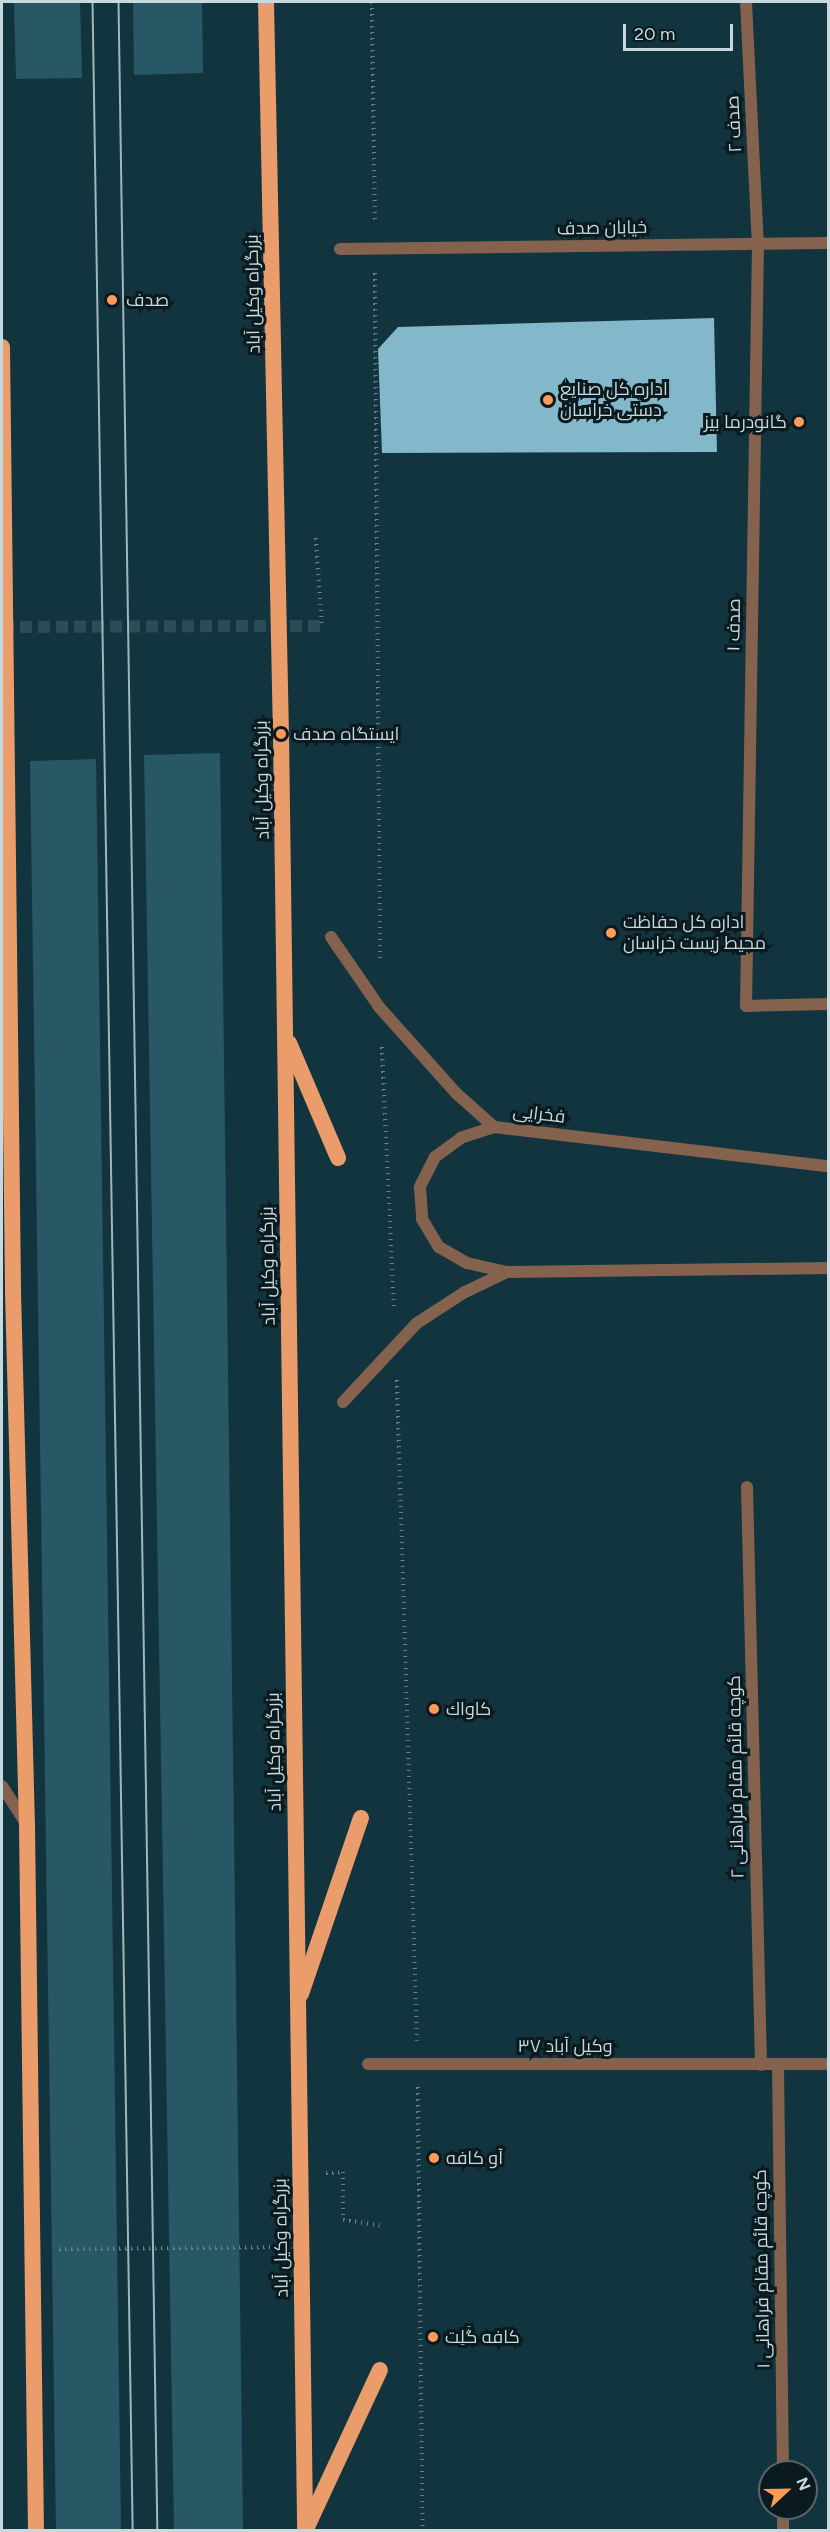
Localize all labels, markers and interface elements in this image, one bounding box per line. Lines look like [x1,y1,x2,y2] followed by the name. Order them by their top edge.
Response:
[626,12,736,50] scale bar
[634,23,675,45] text: 20 m
[722,95,746,153] street label: صدف ۲
[557,216,647,240] street label: خیابان صدف
[241,234,265,354] street label: بزرگراه وکیل آباد
[126,289,169,311] place label: صدف
[103,291,121,309] marker: صدف
[560,379,668,422] place label: اداره کل صنایع دستی خراسان
[541,393,555,407] marker: اداره کل صنایع دستی خراسان
[704,411,787,433] place label: گانودرما بیز
[792,415,806,429] marker: گانودرما بیز
[723,598,745,652] street label: صدف ۱
[250,720,274,840] street label: بزرگراه وکیل آباد
[293,723,399,745] place label: ایستگاه صدف
[274,727,288,741] marker: ایستگاه صدف
[623,912,766,954] place label: اداره کل حفاظت محیط زیست خراسان
[604,926,618,940] marker: اداره کل حفاظت محیط زیست خراسان
[512,1100,566,1128] street label: فخرایی
[256,1206,280,1326] street label: بزرگراه وکیل آباد
[723,1675,749,1879] street label: کوچه قائم مقام فراهانی ۲
[262,1692,286,1812] street label: بزرگراه وکیل آباد
[446,1698,491,1720] place label: كاواك
[427,1702,441,1716] marker: كاواك
[518,2035,612,2057] street label: ۳۷ وکیل آباد
[446,2147,503,2169] place label: آو کافه
[427,2151,441,2165] marker: آو کافه
[749,2169,775,2369] street label: کوچه قائم مقام فراهانی ۱
[269,2178,293,2298] street label: بزرگراه وکیل آباد
[445,2326,520,2348] place label: کافه گَلِت
[426,2330,440,2344] marker: کافه گَلِت
[758,2460,818,2520] north arrow
[792,2475,814,2493] text: N

